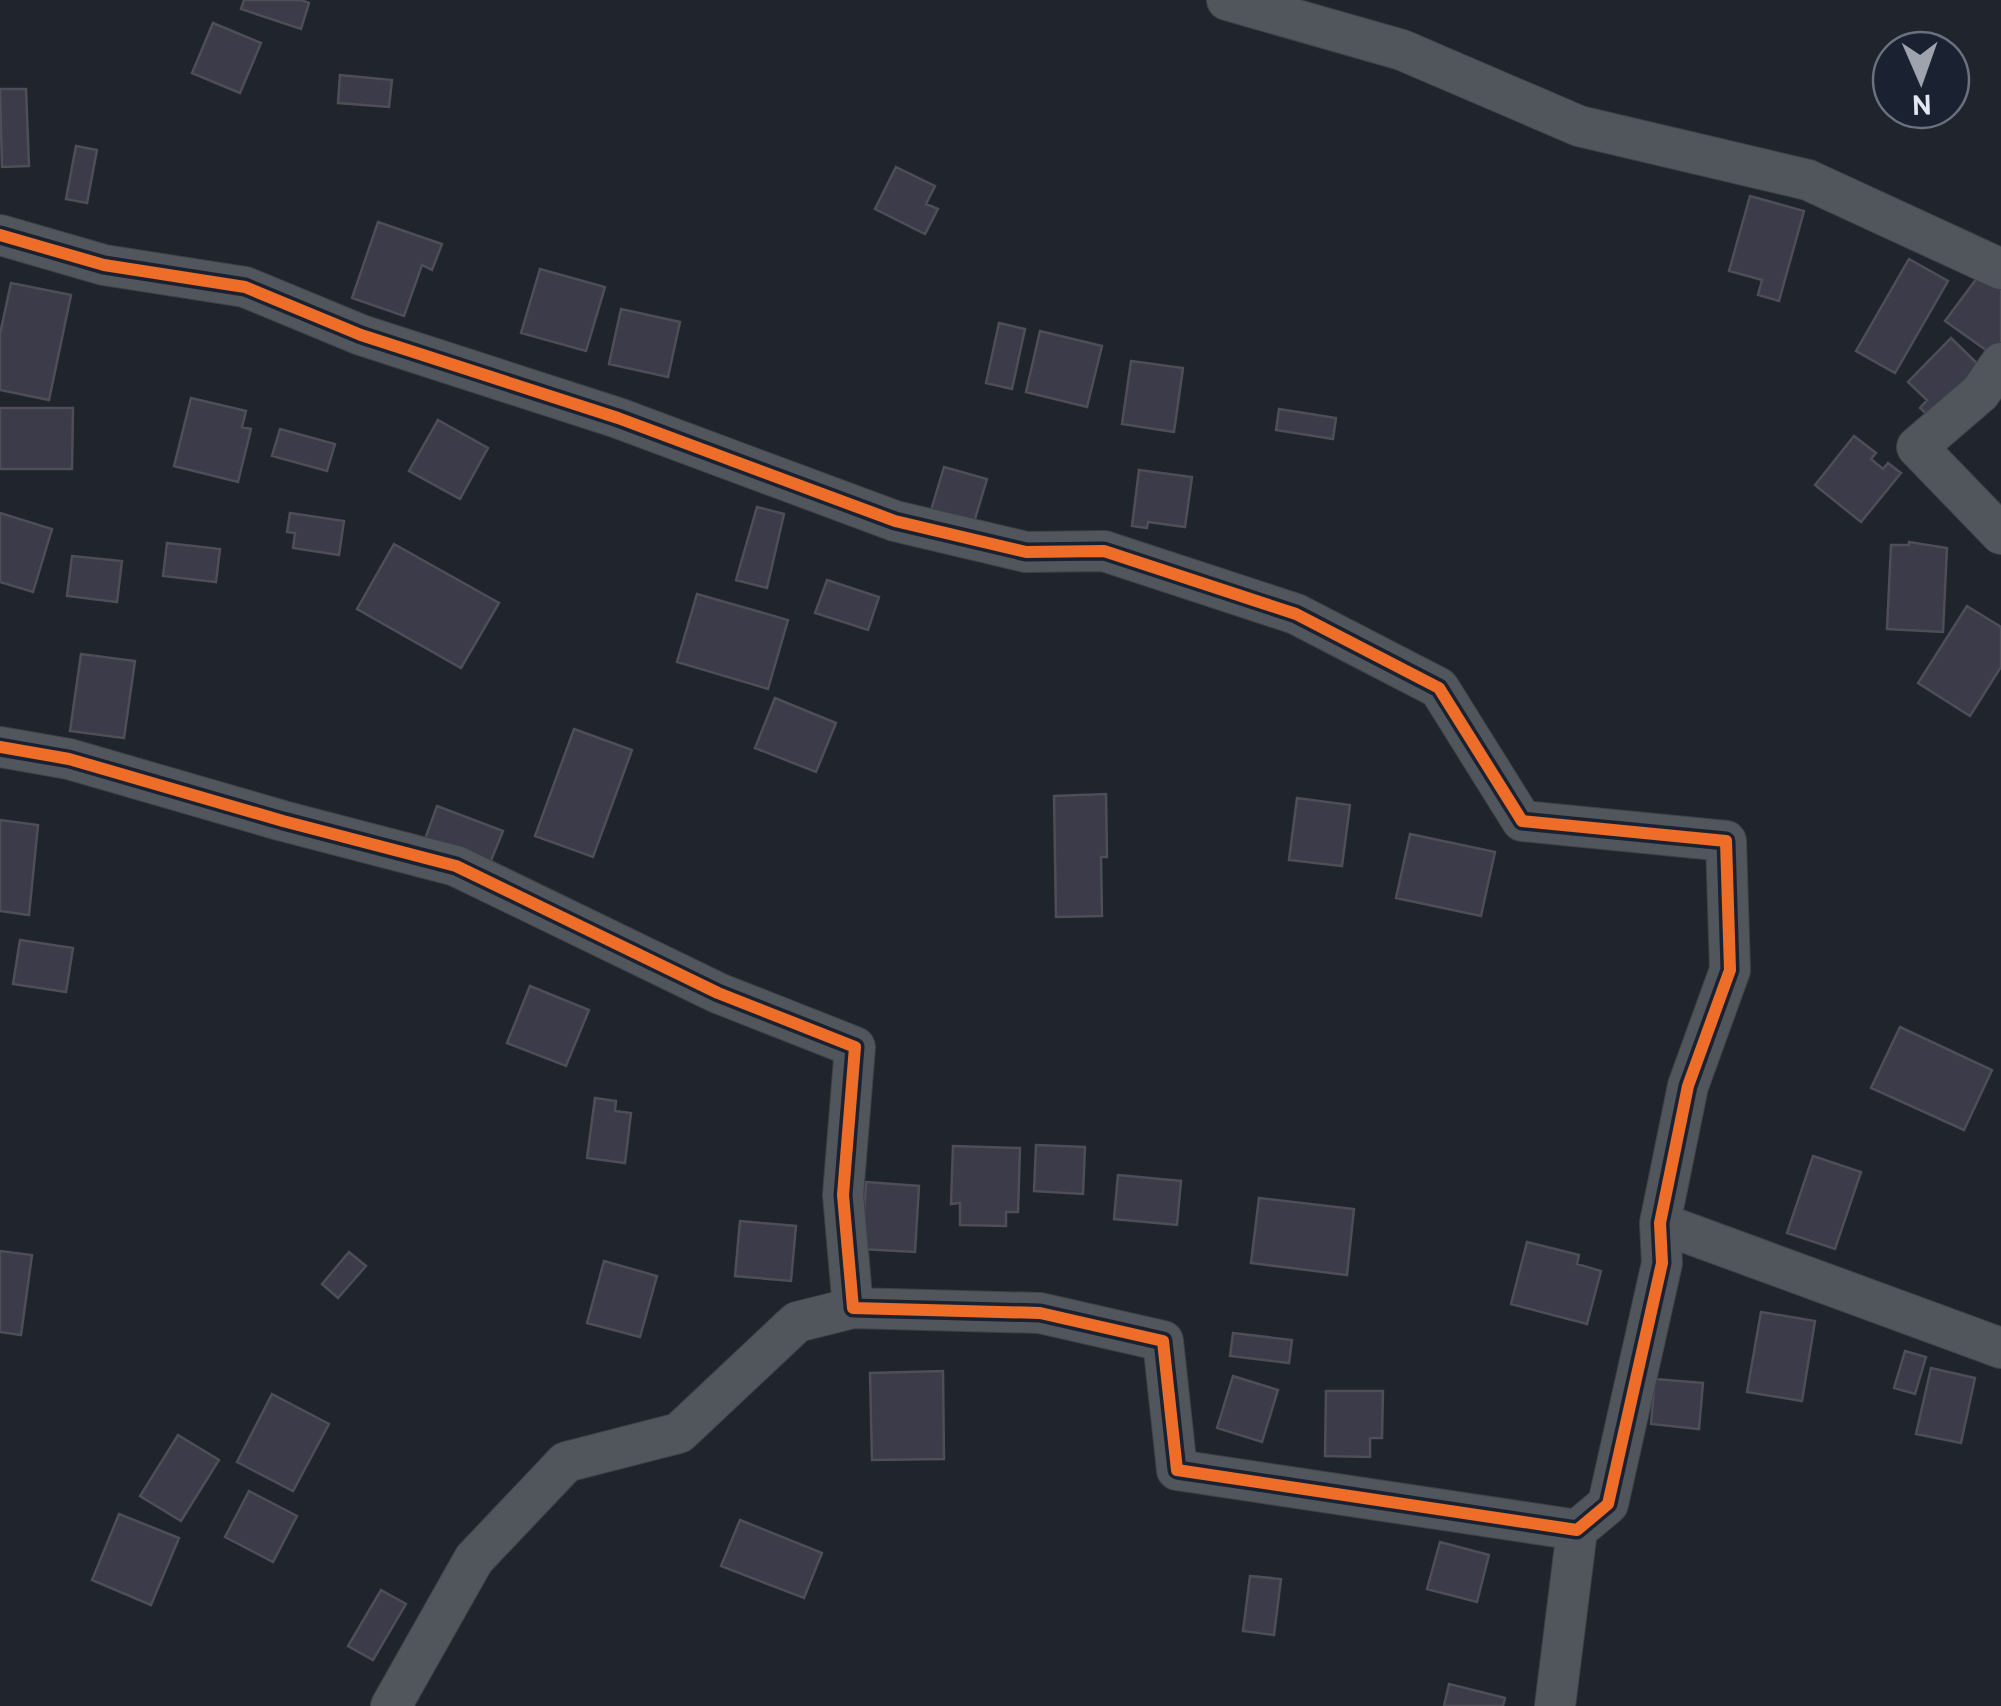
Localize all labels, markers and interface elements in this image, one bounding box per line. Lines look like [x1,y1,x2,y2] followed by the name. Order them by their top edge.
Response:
[1871,30,1971,130] north arrow
[1911,84,1932,120] text: N

